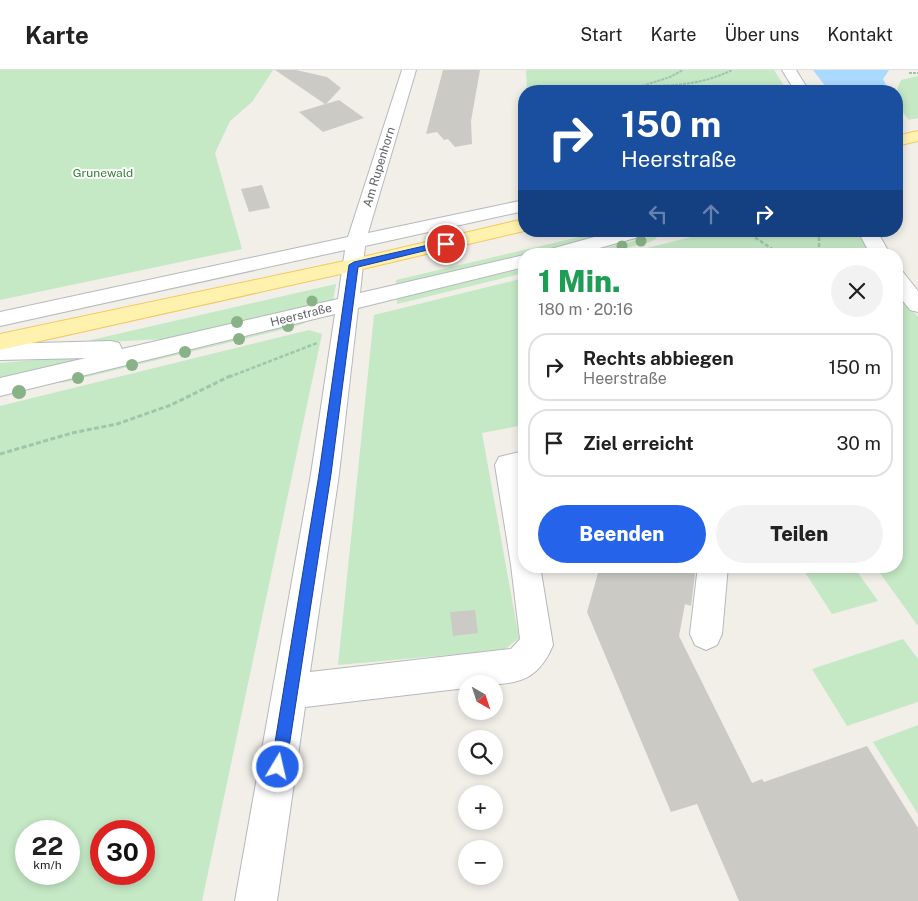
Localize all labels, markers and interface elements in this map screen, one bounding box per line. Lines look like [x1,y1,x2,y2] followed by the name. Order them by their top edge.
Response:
[25,21,89,49] text: Karte
[580,24,623,45] text: Start
[651,24,696,45] text: Karte
[724,24,799,45] text: Über uns
[827,24,893,45] text: Kontakt
[621,104,721,145] text: 150 m
[538,105,603,170] icon: right
[360,125,398,209] street label: Am Rupenhorn
[621,146,736,172] text: Heerstraße
[73,166,133,180] park label: Grunewald
[644,200,672,228] icon: left
[697,200,725,228] icon: ahead
[750,200,778,228] icon: right
[425,223,467,265] pin
[432,230,460,258] icon: arrive
[538,263,621,299] text: 1 Min.
[831,265,883,317] button: close
[538,300,633,319] text: 180 m · 20:16
[269,301,333,329] street label: Heerstraße
[583,347,734,369] text: Rechts abbiegen
[540,353,568,381] icon: right
[828,356,881,378] text: 150 m
[583,369,667,388] text: Heerstraße
[540,429,568,457] icon: arrive
[583,432,694,454] text: Ziel erreicht
[836,432,881,454] text: 30 m
[538,505,706,563] button: Beenden
[716,505,883,563] button: Teilen
[458,675,502,720] north arrow
[458,675,503,885] map controls
[458,730,503,775] button: search
[251,740,303,792] position arrow
[458,785,503,830] button: +
[90,820,155,885] speed limit sign: 30
[32,831,63,861] text: 22
[458,840,503,885] button: −
[33,858,62,872] text: km/h

